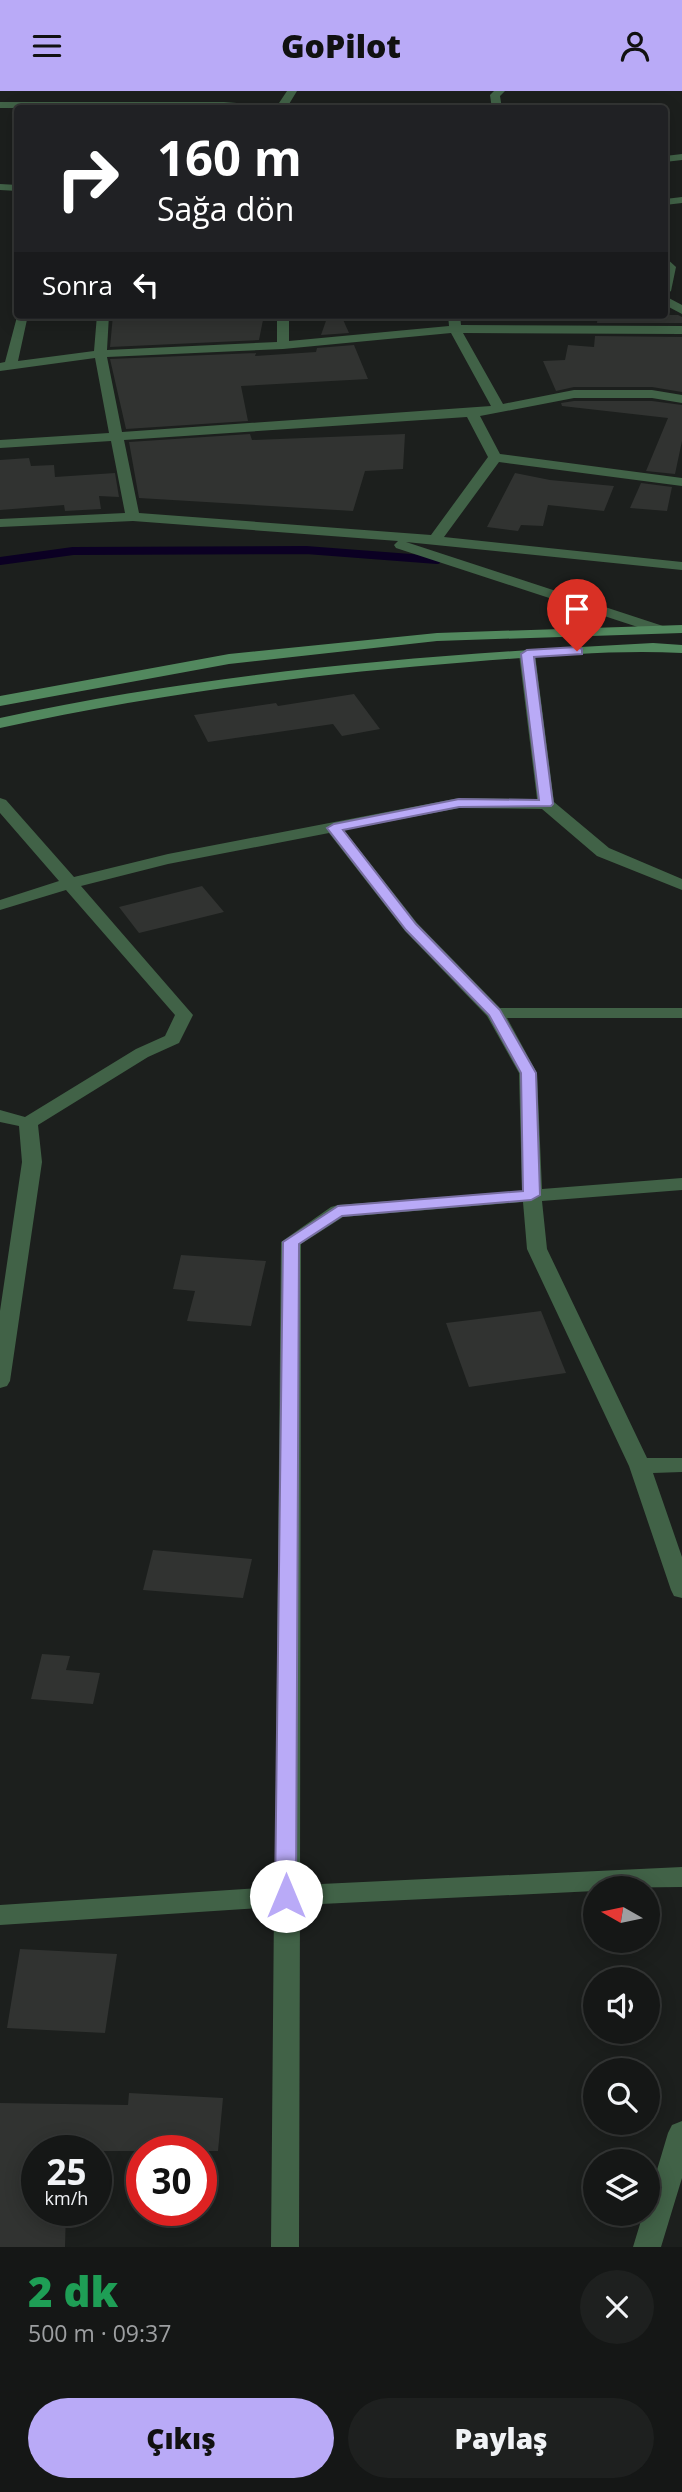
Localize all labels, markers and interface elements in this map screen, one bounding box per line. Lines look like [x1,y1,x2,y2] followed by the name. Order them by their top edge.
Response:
[281,24,401,67] text: GoPilot
[28,27,66,65] icon: menu
[616,27,654,65] icon: person
[157,124,302,190] text: 160 m
[42,133,133,224] icon: right
[157,187,294,230] text: Sağa dön
[127,266,165,304] icon: left
[42,267,113,303] text: Sonra
[547,579,607,651] pin
[558,590,596,628] icon: arrive
[249,1859,323,1933] position arrow
[583,1876,660,1953] north arrow
[583,1876,660,2226] map controls
[583,1967,660,2044] button: sound
[583,2058,660,2135] button: search
[126,2135,217,2226] speed limit sign: 30
[46,2148,87,2195] text: 25
[583,2149,660,2226] button: layers
[45,2186,88,2210] text: km/h
[28,2262,118,2319] text: 2 dk
[580,2270,654,2344] button: close
[28,2317,171,2349] text: 500 m · 09:37
[28,2398,334,2478] button: Çıkış
[348,2398,654,2478] button: Paylaş

